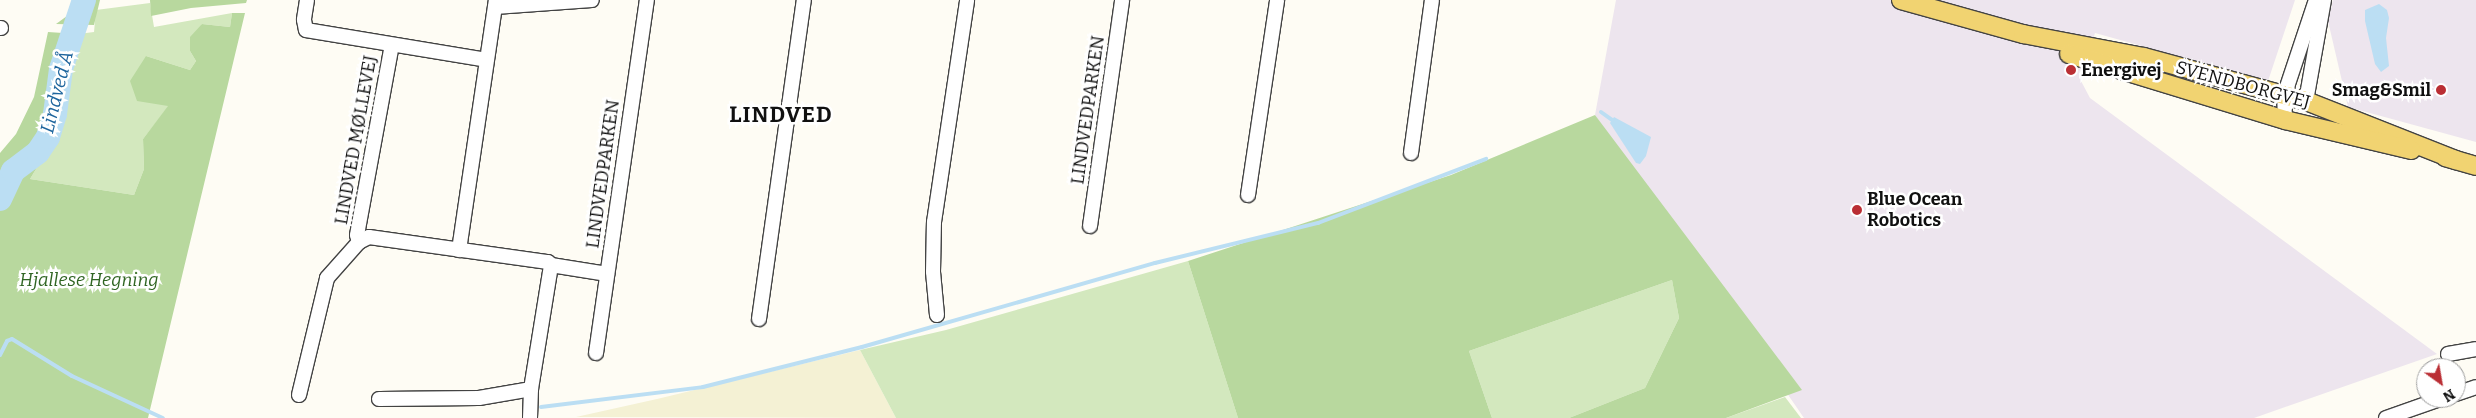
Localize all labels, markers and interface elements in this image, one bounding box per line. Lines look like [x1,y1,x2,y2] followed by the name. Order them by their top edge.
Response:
[1067,34,1109,186] street label: LINDVEDPARKEN
[36,48,78,136] water label: Lindved Å
[330,54,382,226] street label: LINDVED MØLLEVEJ
[2173,57,2313,113] street label: SVENDBORGVEJ
[2081,59,2162,81] place label: Energivej
[2065,64,2077,76] marker: Energivej
[2332,79,2431,101] place label: Smag&Smil
[2435,84,2447,96] marker: Smag&Smil
[582,98,624,250] street label: LINDVEDPARKEN
[728,102,834,128] district label: LINDVED
[1867,189,1962,232] place label: Blue Ocean Robotics
[1851,204,1863,216] marker: Blue Ocean Robotics
[19,269,159,291] park label: Hjallese Hegning
[2416,358,2466,408] north arrow
[2440,385,2458,405] text: N

